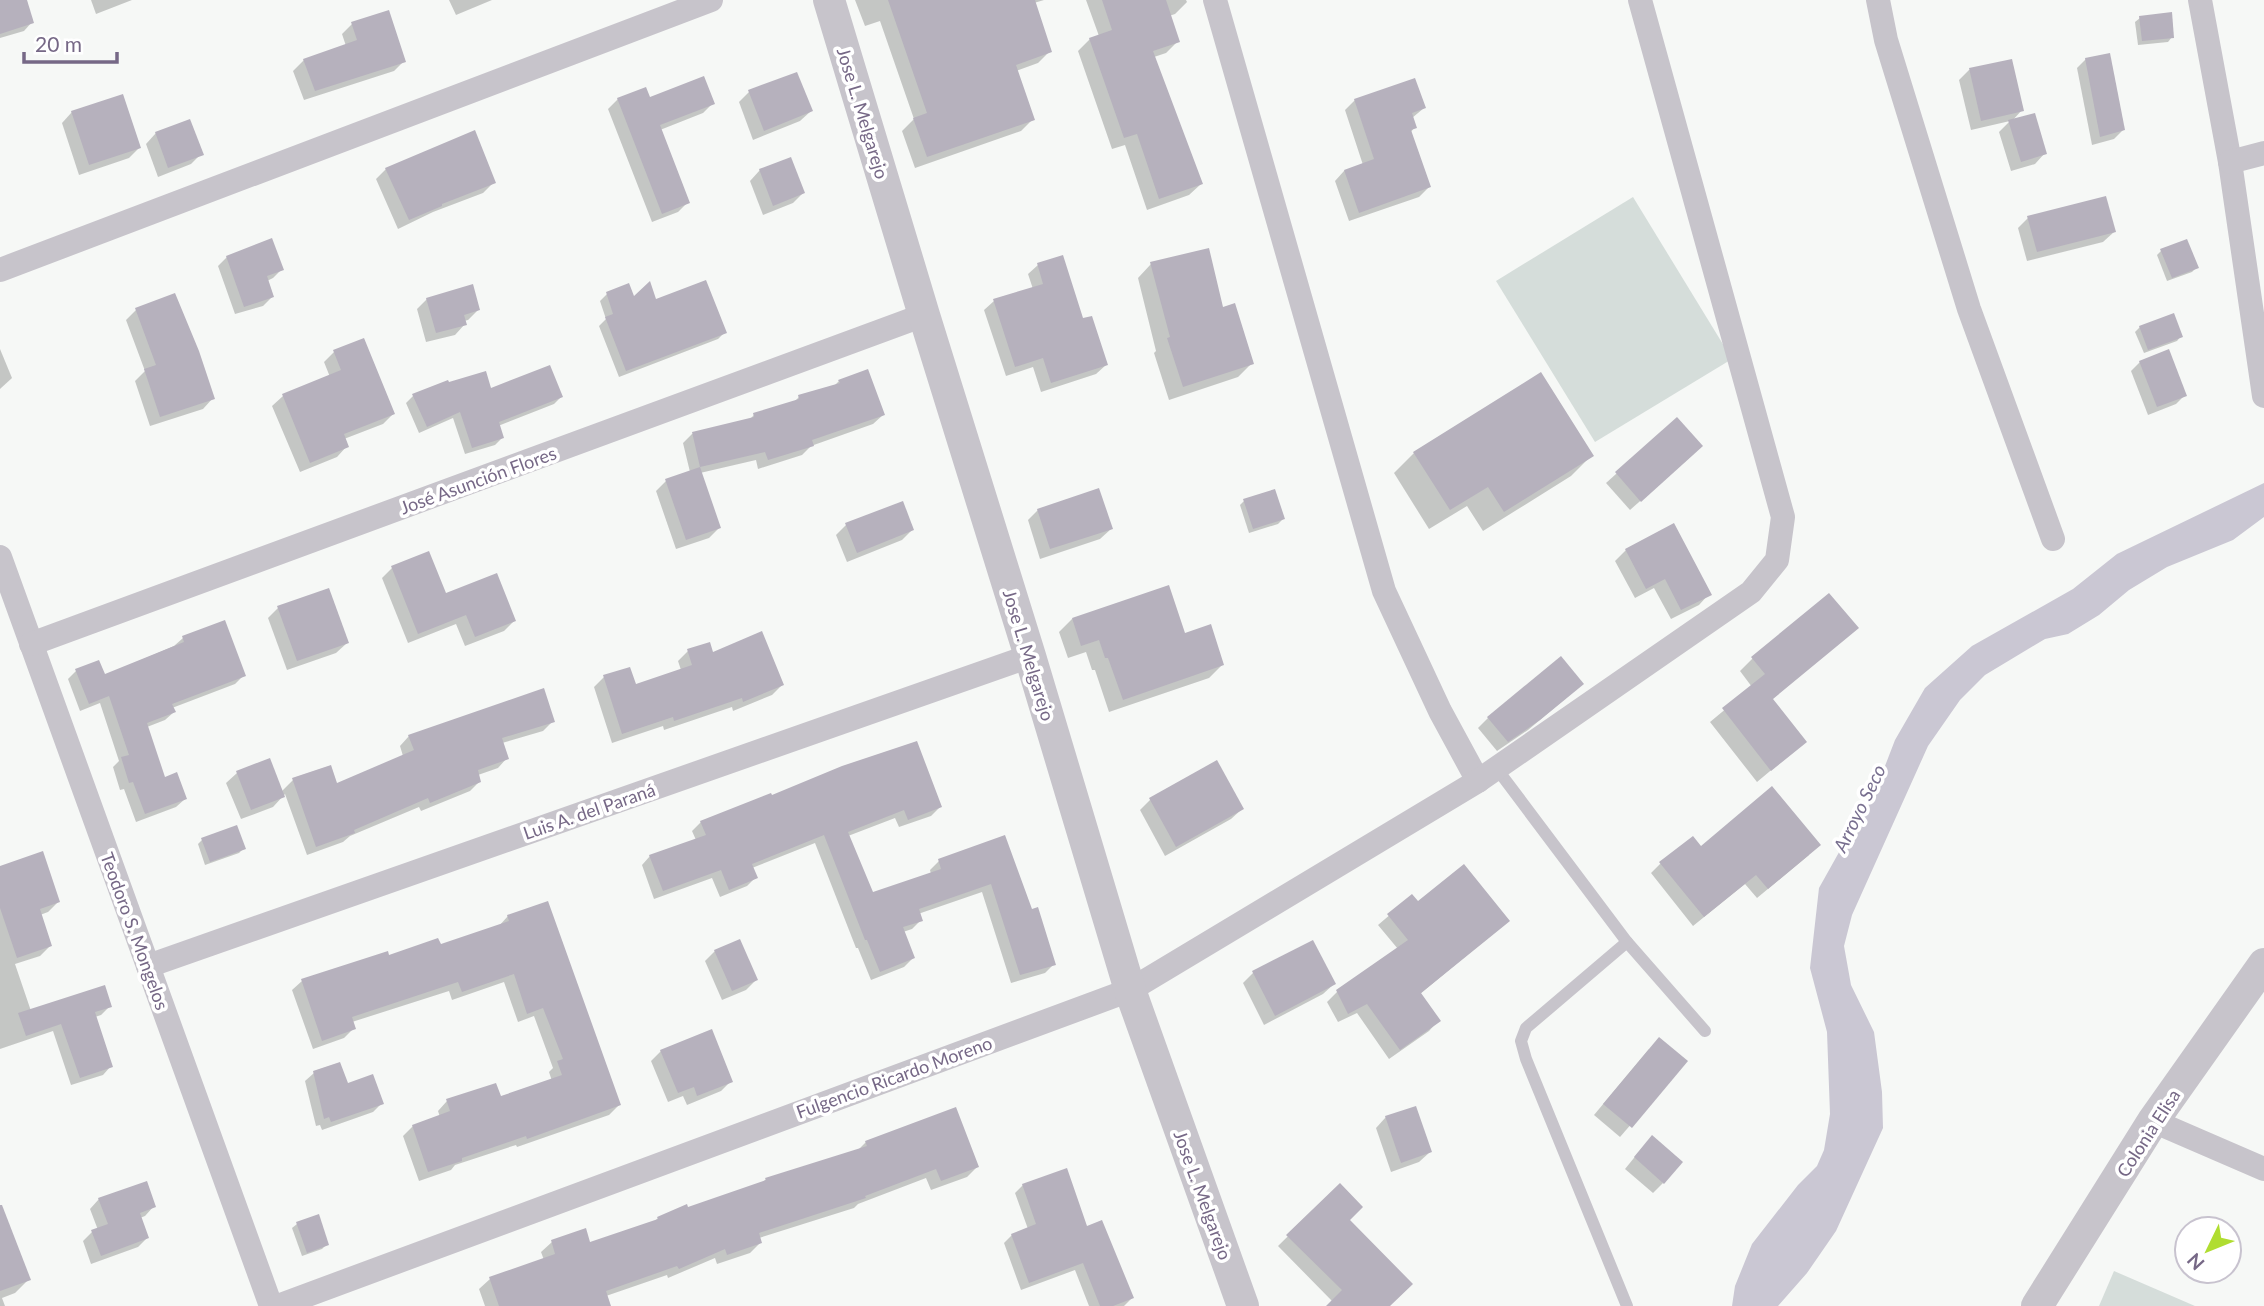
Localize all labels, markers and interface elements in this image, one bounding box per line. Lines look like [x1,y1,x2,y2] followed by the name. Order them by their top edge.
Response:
[24,21,117,65] scale bar
[35,31,82,56] text: 20 m
[833,45,893,181] street label: Jose L. Melgarejo
[397,441,559,518] street label: José Asunción Flores
[999,587,1059,723] street label: Jose L. Melgarejo
[1828,760,1890,856] water label: Arroyo Seco
[520,778,658,844] street label: Luis A. del Paraná
[96,849,174,1013] street label: Teodoro S. Mongelos
[793,1031,995,1123] street label: Fulgencio Ricardo Moreno
[2112,1085,2184,1181] street label: Colonia Elisa
[1169,1127,1237,1263] street label: Jose L. Melgarejo
[2173,1215,2243,1285] north arrow
[2182,1249,2209,1275] text: N

